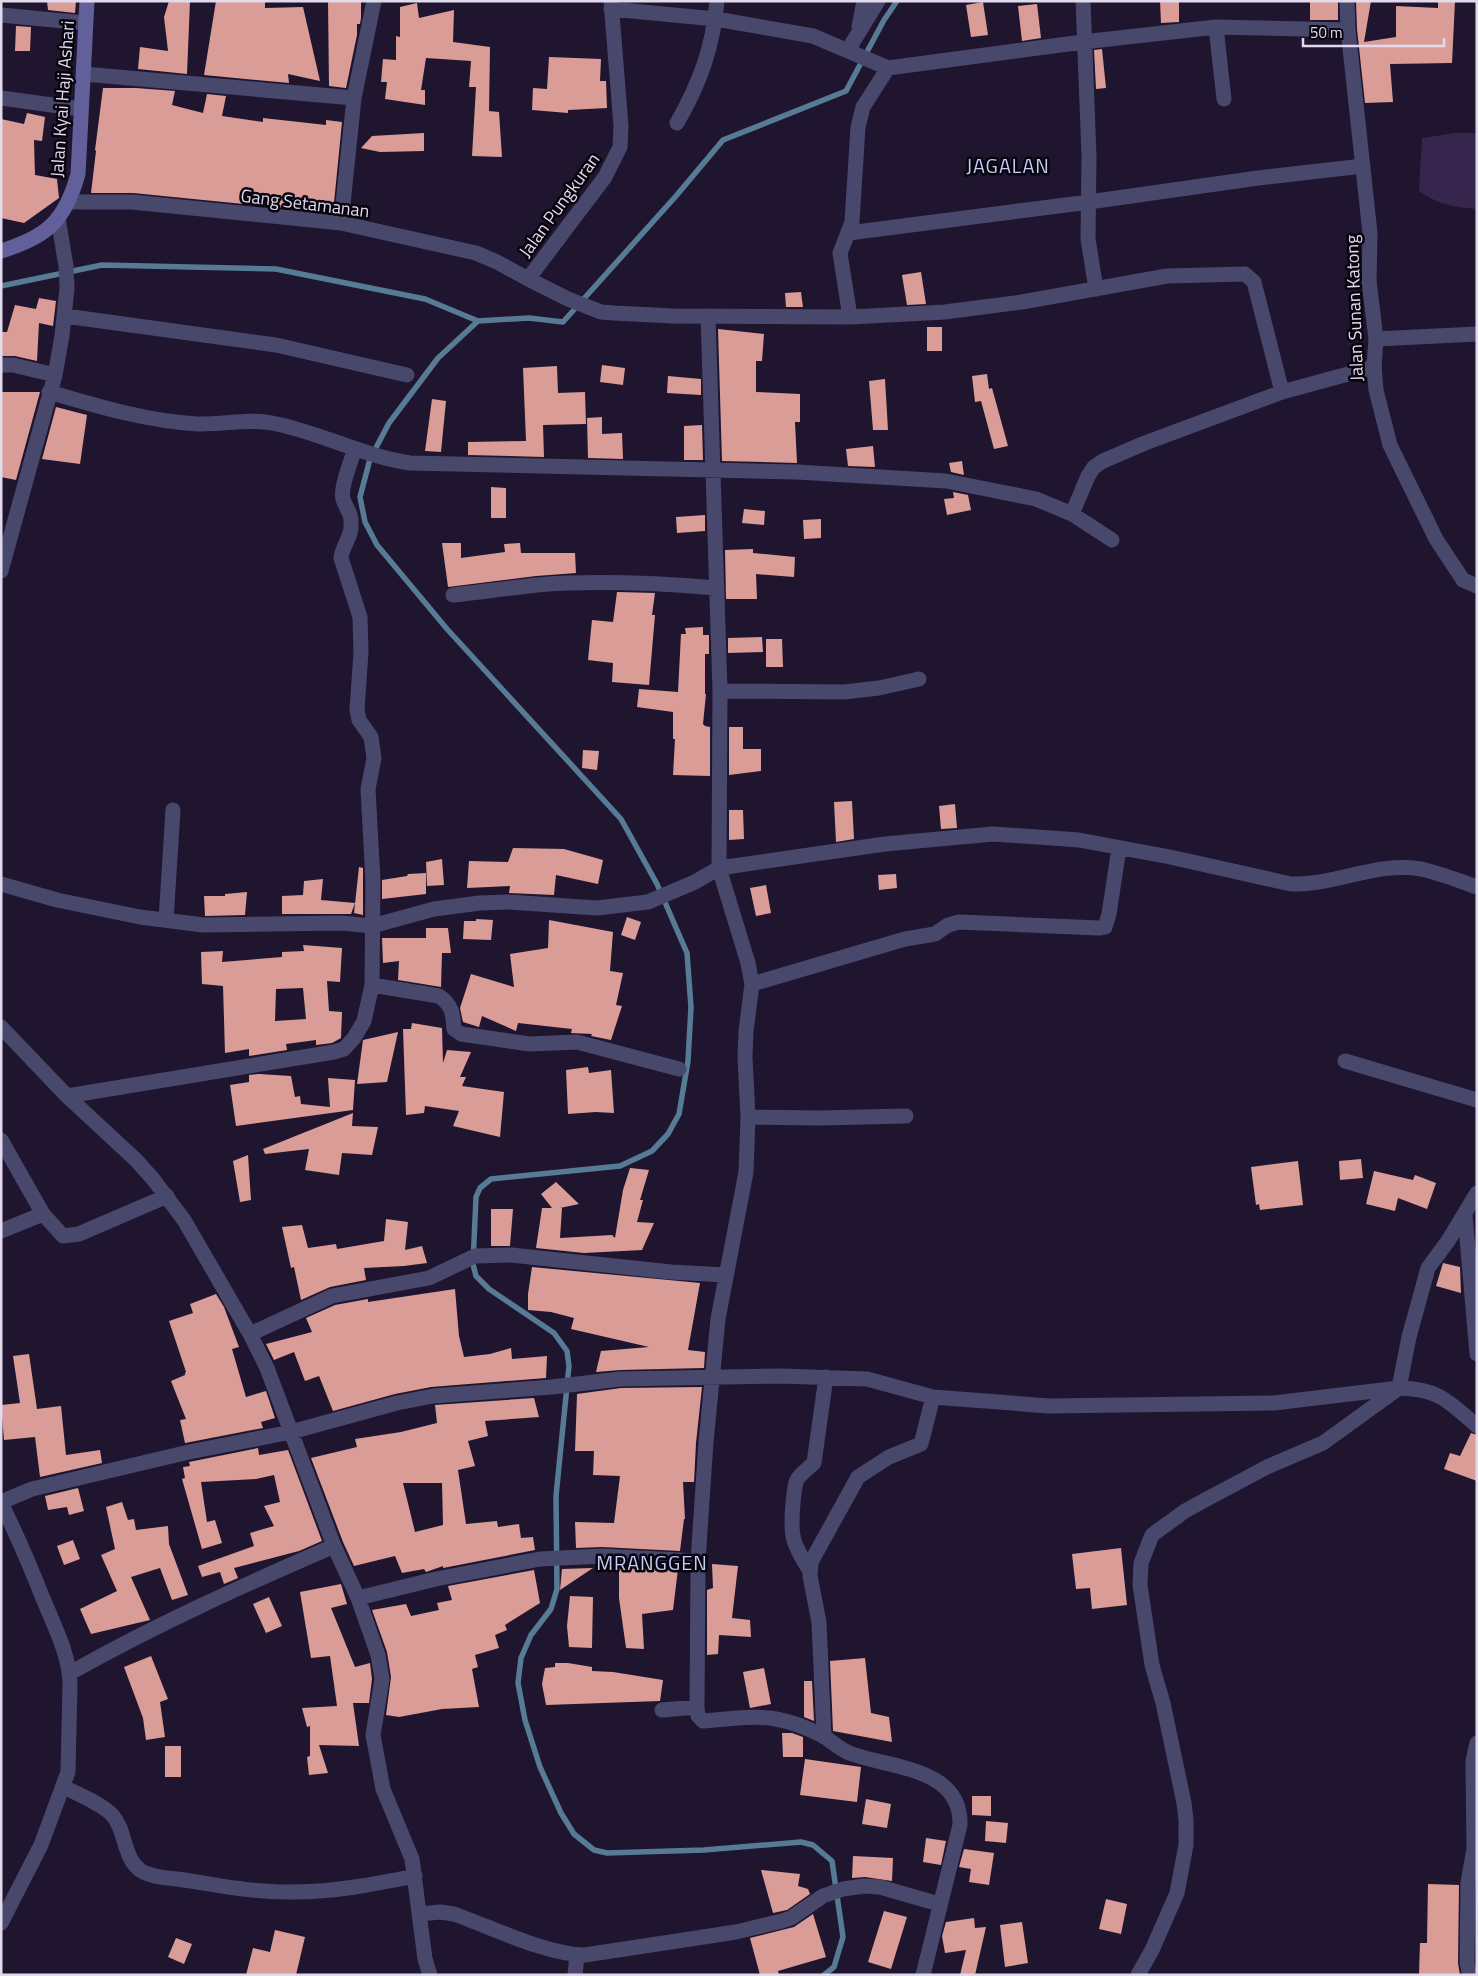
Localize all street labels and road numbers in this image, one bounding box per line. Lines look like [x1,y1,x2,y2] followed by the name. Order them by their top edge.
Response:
[43,20,81,178] street label: Jalan Kyai Haji Ashari
[512,147,606,263] street label: Jalan Pungkuran
[239,182,371,224] street label: Gang Setamanan
[1338,234,1370,382] street label: Jalan Sunan Katong

